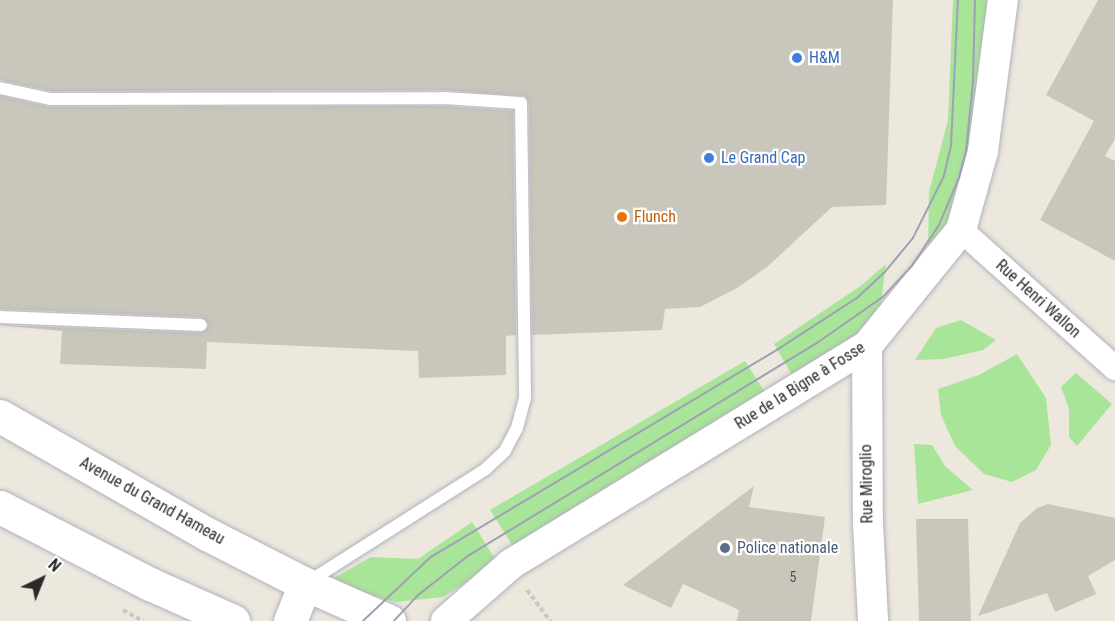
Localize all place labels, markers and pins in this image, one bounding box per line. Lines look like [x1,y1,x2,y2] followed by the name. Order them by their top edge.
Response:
[809,48,840,68] place label: H&M
[790,51,804,65] marker: H&M
[721,148,805,168] place label: Le Grand Cap
[702,151,716,165] marker: Le Grand Cap
[634,207,676,227] place label: Flunch
[615,210,629,224] marker: Flunch
[737,538,838,558] place label: Police nationale
[718,541,732,555] marker: Police nationale

